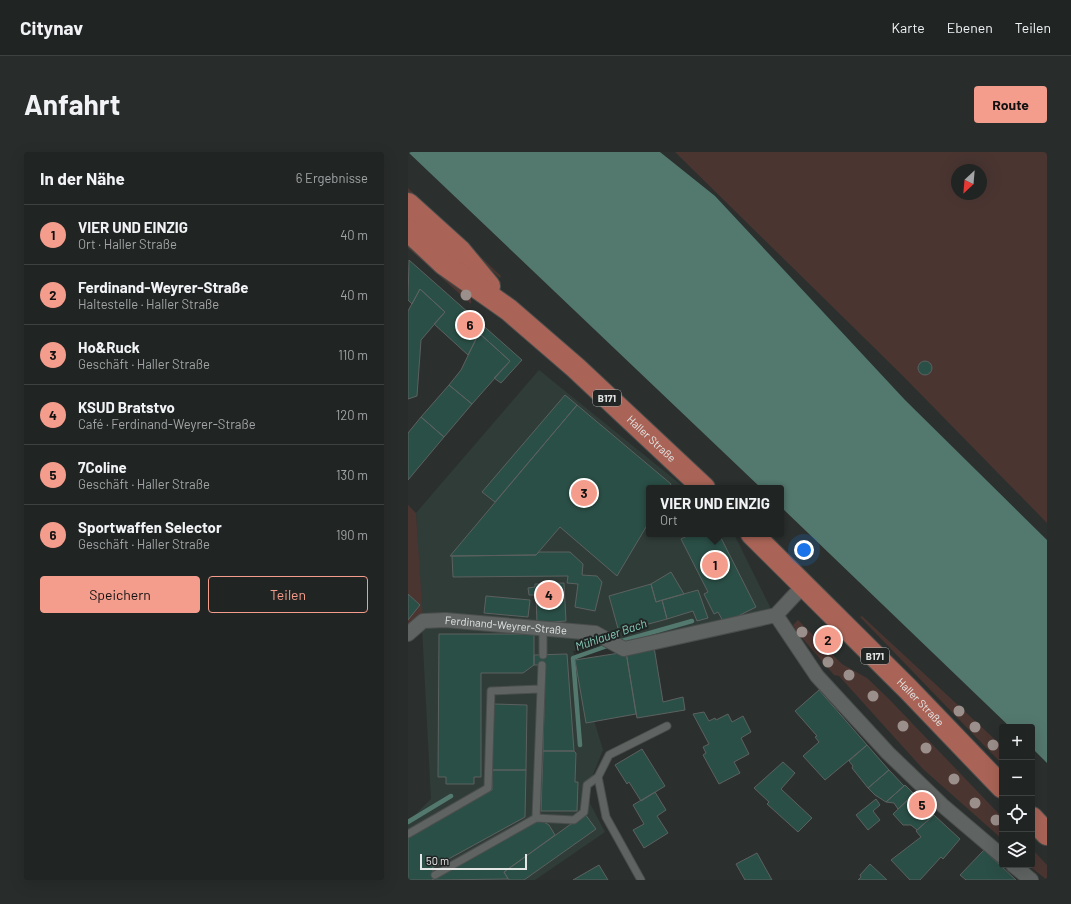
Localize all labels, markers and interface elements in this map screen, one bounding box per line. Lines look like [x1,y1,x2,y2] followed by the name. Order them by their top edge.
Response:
[20,16,83,39] text: Citynav
[891,19,925,36] text: Karte
[947,19,993,36] text: Ebenen
[1015,19,1051,36] text: Teilen
[974,86,1047,123] button: Route
[24,87,120,121] text: Anfahrt
[951,164,987,200] north arrow
[40,168,125,188] text: In der Nähe
[296,170,368,186] text: 6 Ergebnisse
[78,218,188,236] text: VIER UND EINZIG
[51,227,55,243] text: 1
[340,227,368,243] text: 40 m
[78,236,177,252] text: Ort · Haller Straße
[78,278,248,296] text: Ferdinand-Weyrer-Straße
[49,287,57,303] text: 2
[340,287,368,303] text: 40 m
[78,296,219,312] text: Haltestelle · Haller Straße
[457,310,483,340] pin: 6
[78,338,140,356] text: Ho&Ruck
[49,347,57,363] text: 3
[338,347,368,363] text: 110 m
[78,356,210,372] text: Geschäft · Haller Straße
[593,390,621,406] road number: B171
[78,398,175,416] text: KSUD Bratstvo
[49,407,57,423] text: 4
[336,407,368,423] text: 120 m
[625,412,679,464] street label: Haller Straße
[78,416,256,432] text: Café · Ferdinand-Weyrer-Straße
[78,458,127,476] text: 7Coline
[49,467,57,483] text: 5
[336,467,368,483] text: 130 m
[78,476,210,492] text: Geschäft · Haller Straße
[571,478,597,508] pin: 3
[646,485,784,537] popup
[660,494,770,512] text: VIER UND EINZIG
[660,512,678,528] text: Ort
[78,518,222,536] text: Sportwaffen Selector
[50,527,56,543] text: 6
[336,527,368,543] text: 190 m
[78,536,210,552] text: Geschäft · Haller Straße
[794,540,814,560] your location
[702,550,728,580] pin: 1
[40,576,200,613] button: Speichern
[208,576,368,613] button: Teilen
[536,580,562,610] pin: 4
[444,613,568,637] street label: Ferdinand-Weyrer-Straße
[573,615,648,653] water label: Mühlauer Bach
[815,625,841,655] pin: 2
[861,648,889,664] road number: B171
[895,675,947,729] street label: Haller Straße
[999,724,1035,868] map controls
[999,724,1035,760] button: +
[999,760,1035,796] button: −
[909,790,935,820] pin: 5
[999,796,1035,832] button: locate
[999,832,1035,868] button: layers
[420,852,527,871] scale bar
[426,854,449,867] text: 50 m

